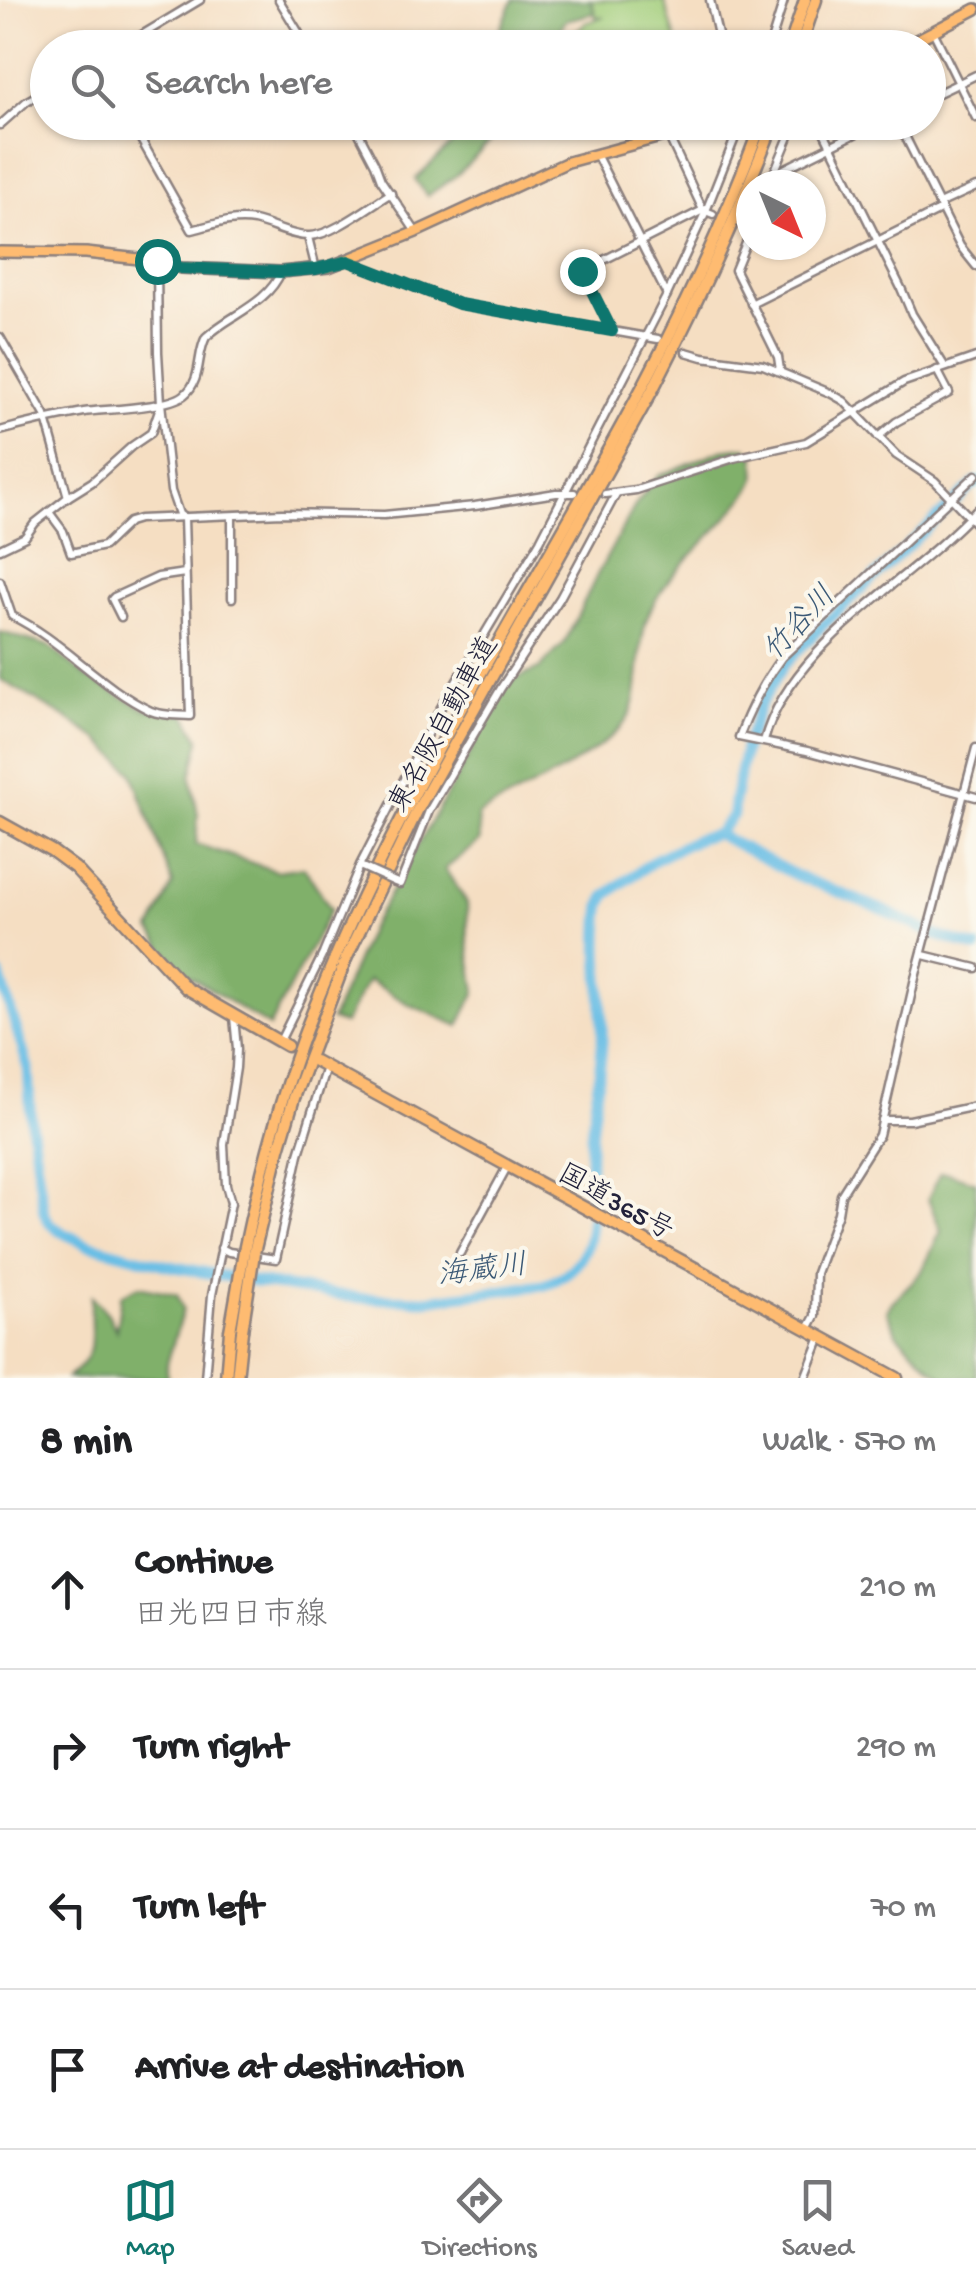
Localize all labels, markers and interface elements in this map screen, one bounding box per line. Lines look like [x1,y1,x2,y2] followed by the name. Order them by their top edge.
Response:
[30,30,946,140] search box
[65,58,120,113] icon: search
[145,63,332,107] text: Search here
[736,170,826,260] north arrow
[135,239,181,285] route start
[560,249,606,295] route end
[757,580,845,670] water label: 竹谷川
[382,631,507,819] street label: 東名阪自動車道
[551,1158,679,1249] street label: 国道365号
[436,1248,529,1295] water label: 海蔵川
[40,1419,132,1468] text: 8 min
[763,1424,936,1462] text: Walk · 570 m
[135,1542,273,1586] text: Continue
[40,1562,95,1617] icon: ahead
[859,1570,936,1608] text: 210 m
[135,1598,327,1636] text: 田光四日市線
[40,1722,95,1777] icon: right
[135,1727,287,1771] text: Turn right
[856,1730,936,1768] text: 290 m
[40,1882,95,1937] icon: left
[135,1887,263,1931] text: Turn left
[871,1890,936,1928] text: 70 m
[40,2042,95,2097] icon: arrive
[135,2047,464,2091] text: Arrive at destination
[123,2173,178,2266] tab: Map
[423,2173,537,2266] tab: Directions
[782,2173,853,2266] tab: Saved

